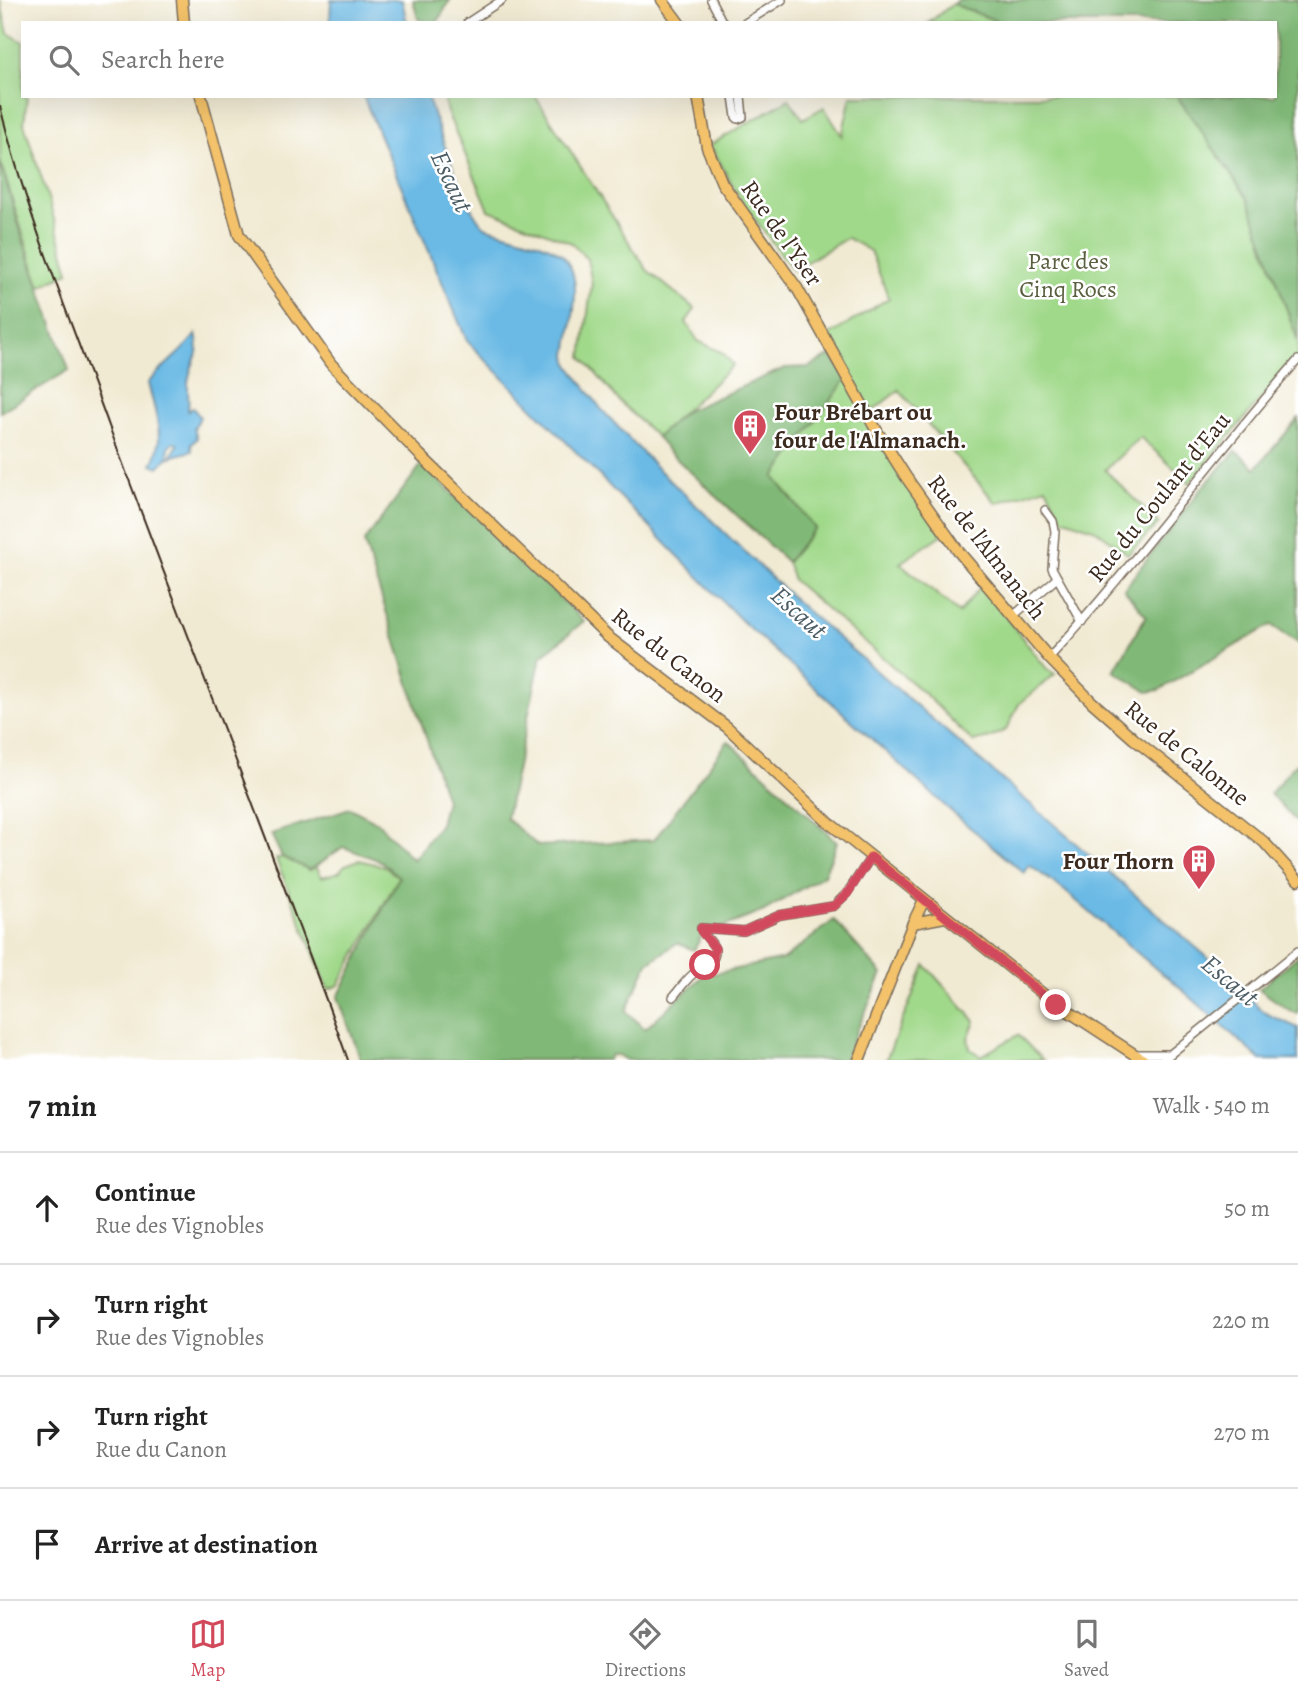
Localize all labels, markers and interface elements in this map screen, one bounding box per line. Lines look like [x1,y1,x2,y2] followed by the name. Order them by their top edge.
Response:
[21,21,1277,98] search box
[45,41,83,79] icon: search
[101,42,225,77] text: Search here
[422,145,482,219] water label: Escaut
[734,174,830,292] street label: Rue de l'Yser
[1019,245,1117,305] park label: Parc des Cinq Rocs
[774,396,967,456] place label: Four Brébart ou four de l'Almanach.
[1080,405,1238,589] street label: Rue du Coulant d'Eau
[731,407,769,456] building icon: Four Brébart ou four de l'Almanach.
[920,468,1054,626] street label: Rue de l'Almanach
[763,578,835,648] water label: Escaut
[605,600,733,710] street label: Rue du Canon
[1118,693,1256,813] street label: Rue de Calonne
[1180,842,1218,891] building icon: Four Thorn
[1063,845,1175,877] place label: Four Thorn
[1194,946,1267,1015] water label: Escaut
[689,949,720,980] route start
[1040,989,1071,1020] route end
[28,1086,97,1126] text: 7 min
[1153,1090,1270,1121] text: Walk · 540 m
[95,1175,196,1210] text: Continue
[28,1189,66,1227] icon: ahead
[1224,1193,1270,1224] text: 50 m
[95,1210,264,1241] text: Rue des Vignobles
[95,1287,208,1322] text: Turn right
[28,1301,66,1339] icon: right
[1212,1305,1270,1336] text: 220 m
[95,1322,264,1353] text: Rue des Vignobles
[95,1399,208,1434] text: Turn right
[28,1413,66,1451] icon: right
[1213,1417,1270,1448] text: 270 m
[95,1434,227,1465] text: Rue du Canon
[28,1525,66,1563] icon: arrive
[95,1527,318,1562] text: Arrive at destination
[189,1615,227,1683] tab: Map
[605,1615,686,1683] tab: Directions
[1064,1615,1109,1683] tab: Saved

